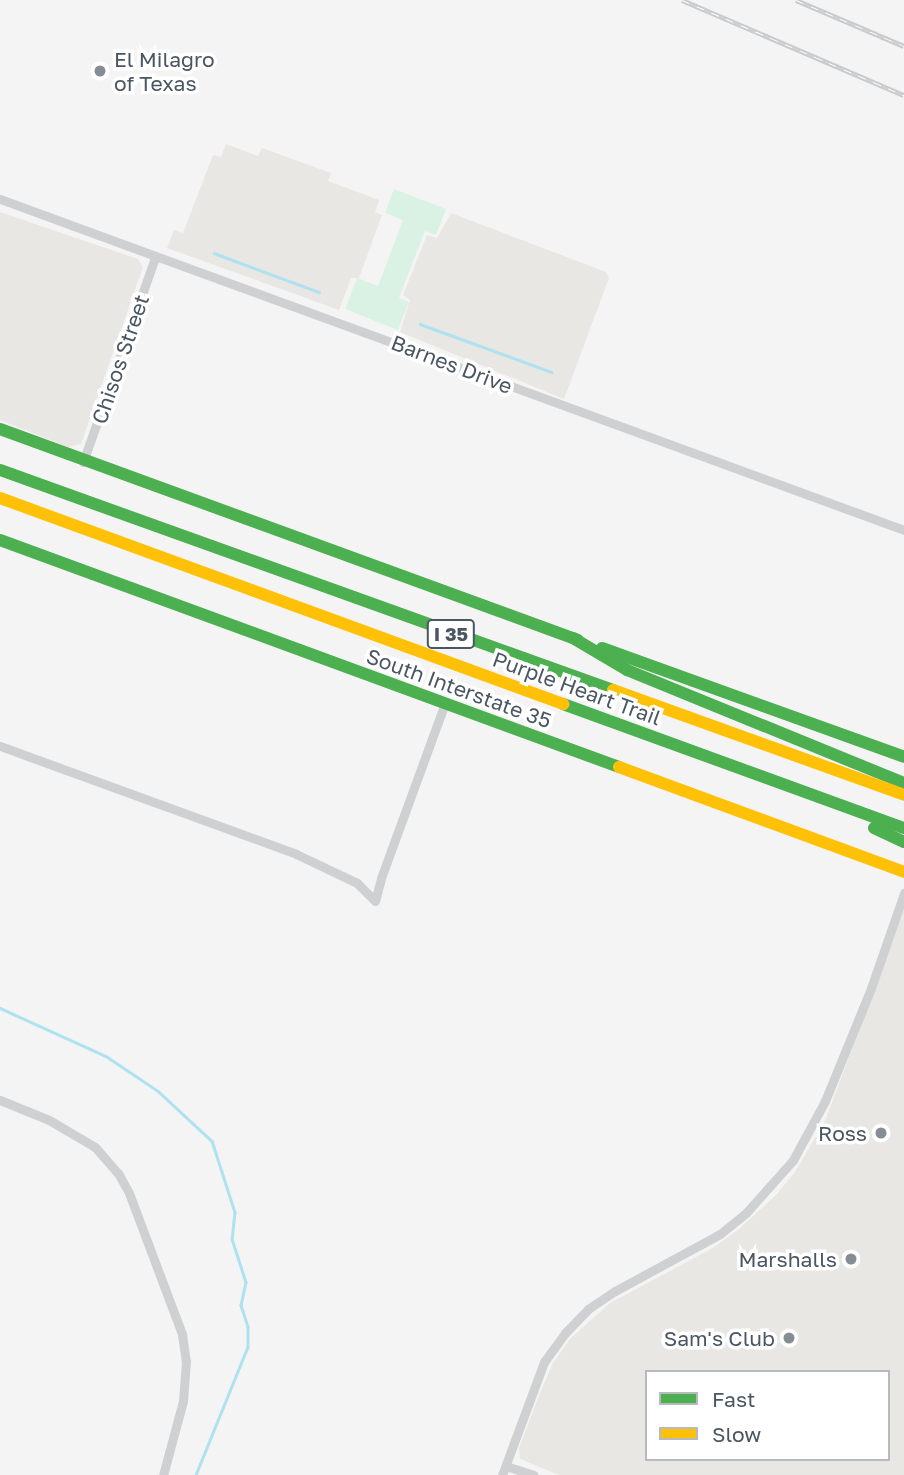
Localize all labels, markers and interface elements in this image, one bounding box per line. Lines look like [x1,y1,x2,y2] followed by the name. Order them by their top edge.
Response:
[114,46,215,96] place label: El Milagro of Texas
[92,63,108,79] marker: El Milagro of Texas
[86,291,154,427] street label: Chisos Street
[388,329,516,399] street label: Barnes Drive
[426,618,476,650] road number: I 35
[363,643,555,733] street label: South Interstate 35
[489,646,665,730] street label: Purple Heart Trail
[818,1120,867,1146] place label: Ross
[873,1125,889,1141] marker: Ross
[738,1246,837,1272] place label: Marshalls
[843,1251,859,1267] marker: Marshalls
[664,1325,775,1351] place label: Sam's Club
[781,1330,797,1346] marker: Sam's Club
[645,1370,890,1461] legend
[712,1386,755,1412] text: Fast
[712,1421,761,1447] text: Slow

